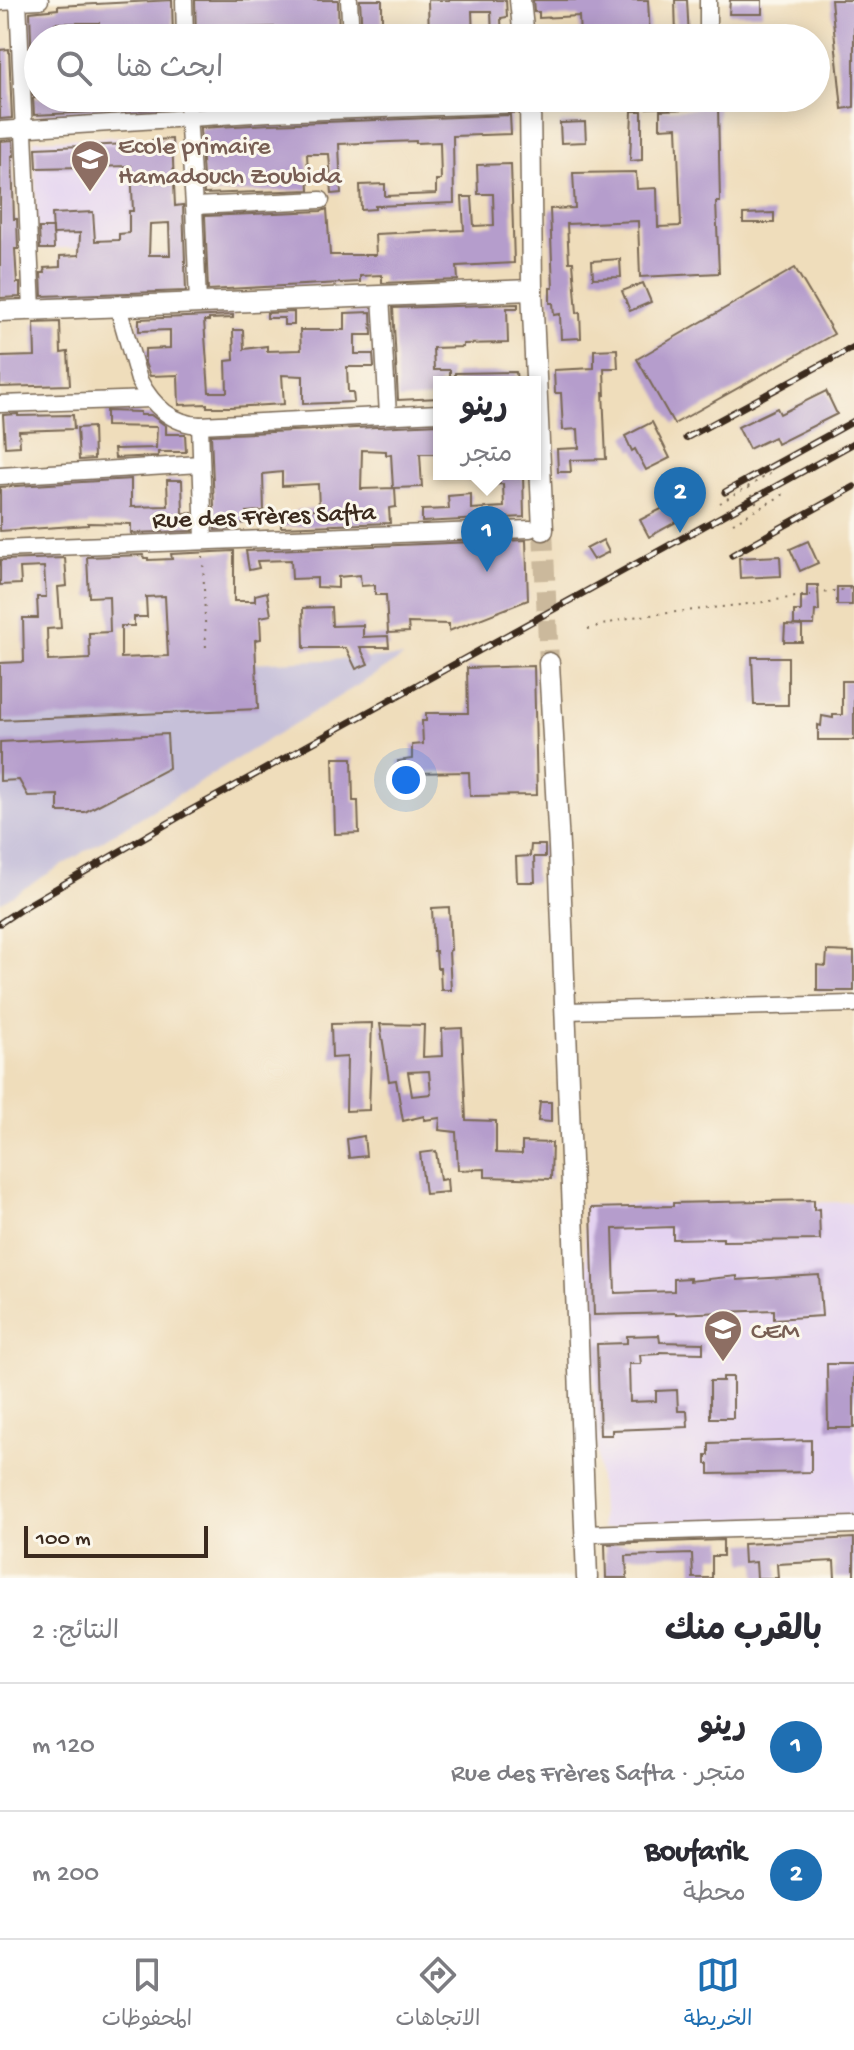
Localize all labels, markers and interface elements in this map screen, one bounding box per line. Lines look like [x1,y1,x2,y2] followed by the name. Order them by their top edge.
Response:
[24,24,830,112] search box
[52,46,96,90] icon: search
[116,53,223,88] text: ابحث هنا
[118,133,343,194] place label: Ecole primaire Hamadouch Zoubida
[69,138,111,193] school or university icon: Ecole primaire Hamadouch Zoubida
[433,376,541,480] popup
[462,392,508,427] text: رينو
[462,441,512,472] text: متجر
[654,467,706,533] pin: 2
[152,499,378,538] street label: Rue des Frères Safta
[461,506,513,572] pin: 1
[386,760,426,800] your location
[702,1308,744,1363] school or university icon: CEM
[751,1318,800,1349] place label: CEM
[24,1522,208,1558] scale bar
[36,1527,91,1553] text: 100 m
[665,1613,822,1653] text: بالقرب منك
[32,1618,119,1649] text: النتائج: 2
[700,1711,746,1746] text: رينو
[32,1732,95,1763] text: 120 m
[791,1732,801,1763] text: 1
[451,1760,746,1791] text: متجر · Rue des Frères Safta
[645,1836,746,1871] text: Boufarik
[32,1860,99,1891] text: 200 m
[790,1860,802,1891] text: 2
[683,1880,746,1911] text: محطة
[102,1953,192,2037] tab: المحفوظات
[396,1953,480,2037] tab: الاتجاهات
[684,1953,752,2037] tab: الخريطة

